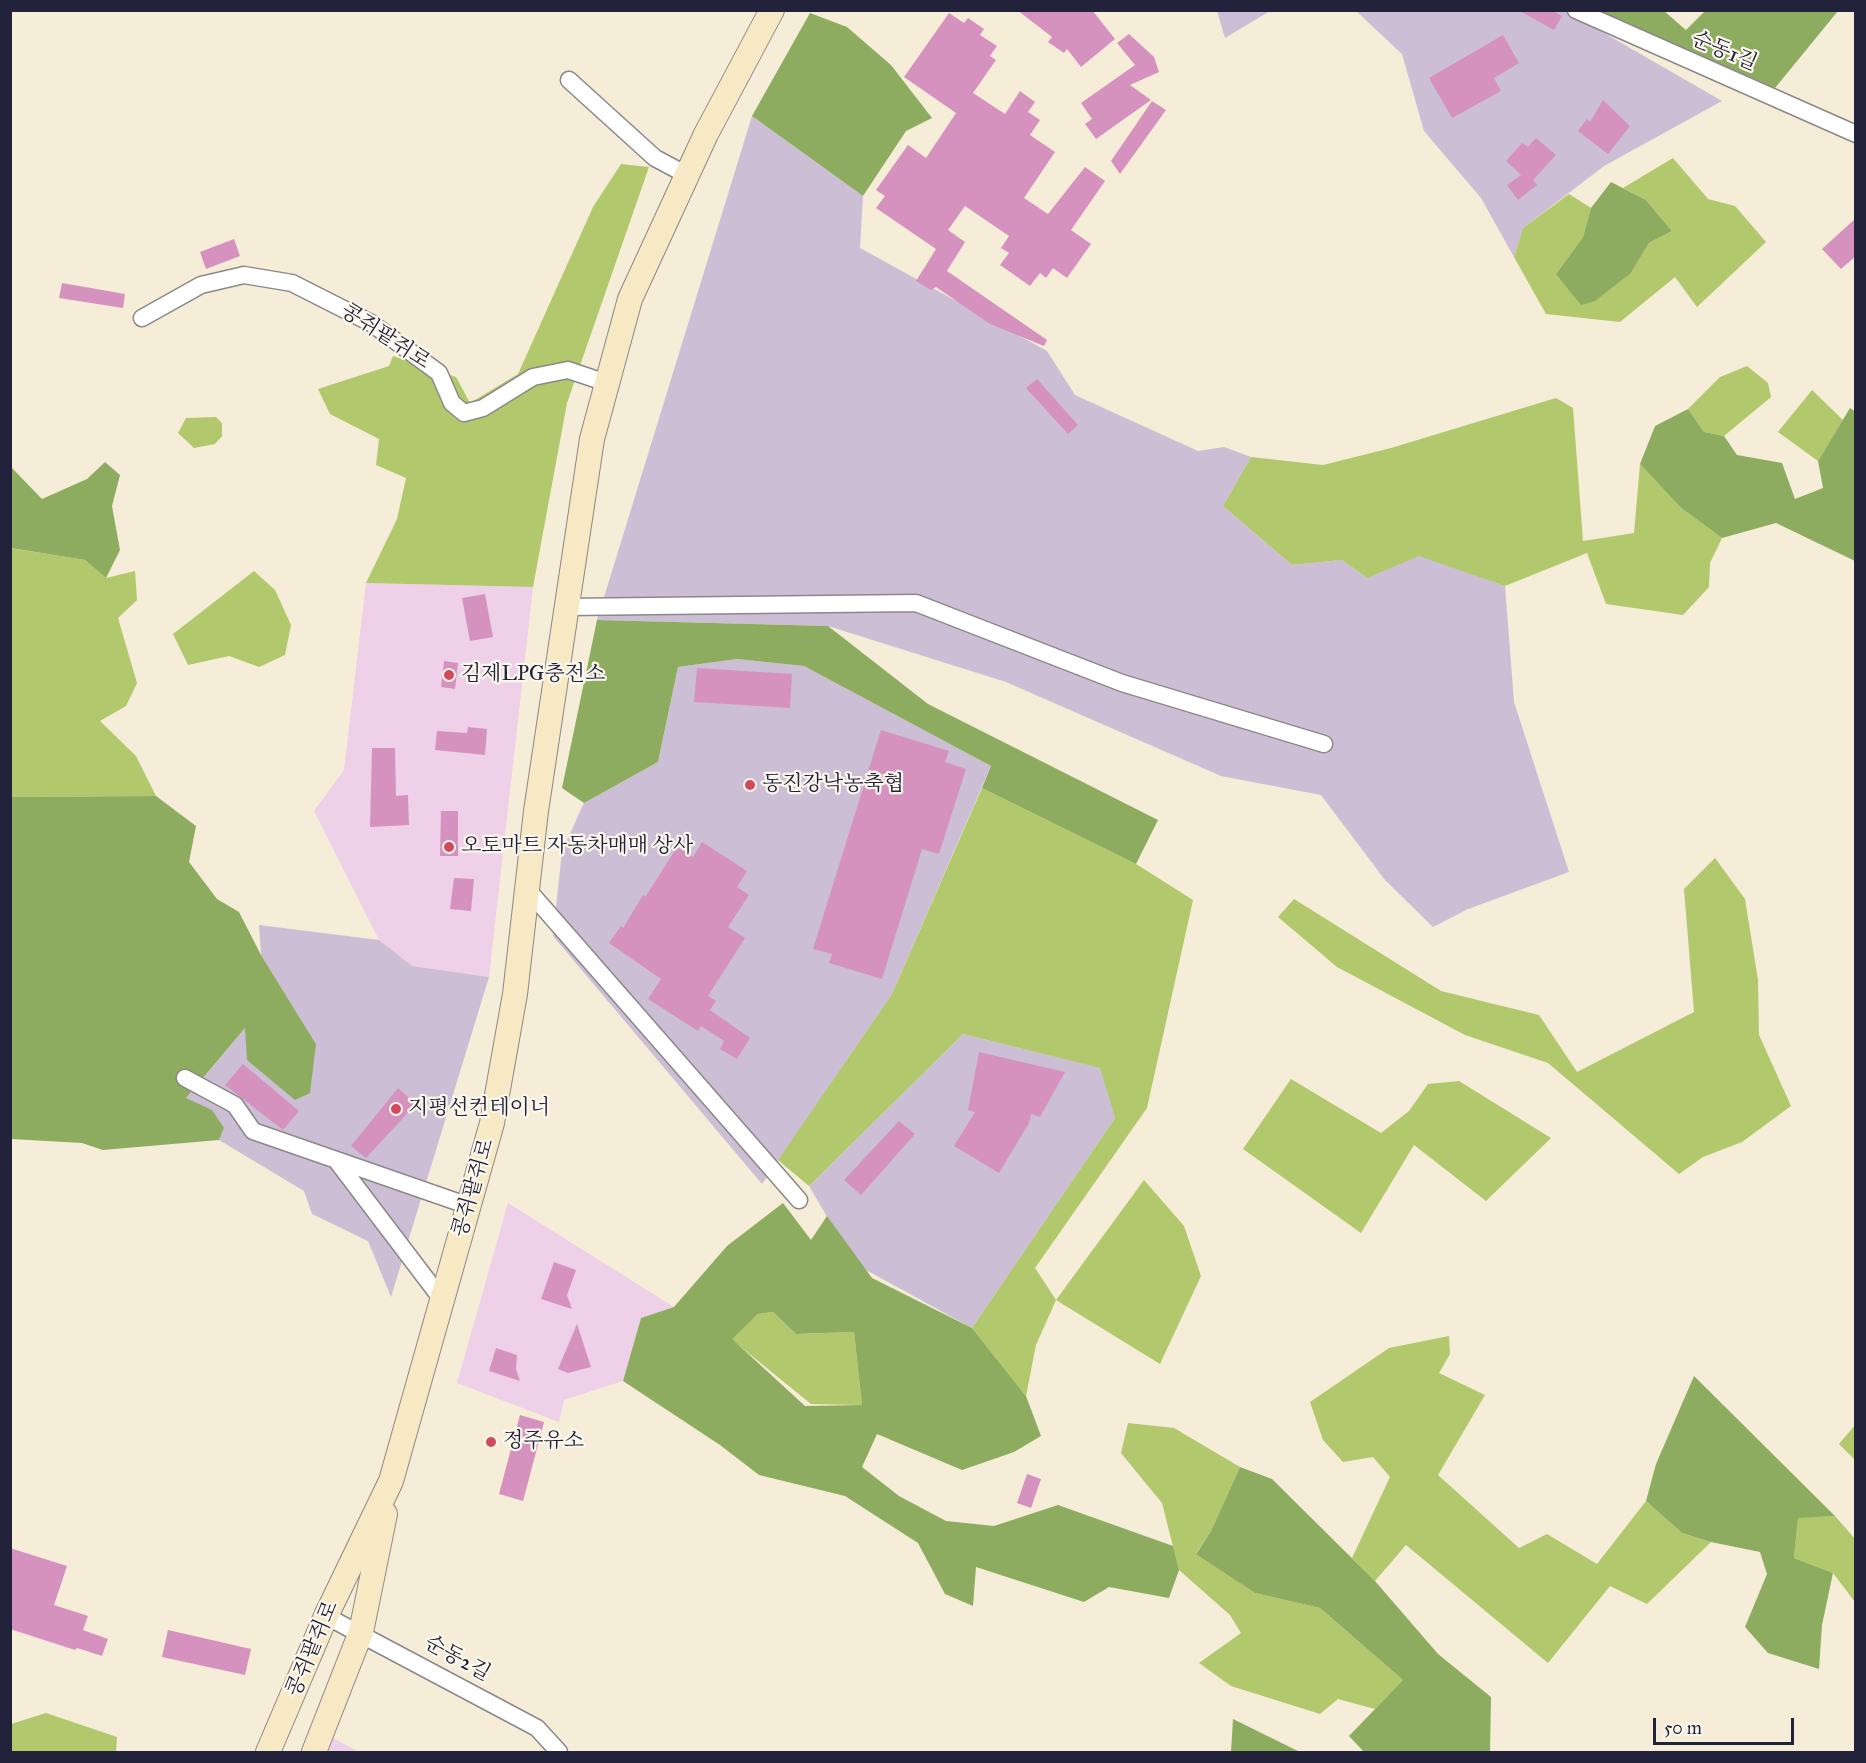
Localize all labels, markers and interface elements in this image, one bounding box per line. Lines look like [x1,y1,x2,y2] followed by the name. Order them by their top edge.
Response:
[1687,27,1761,77] street label: 순동1길
[336,299,434,375] street label: 콩쥐팥쥐로
[461,662,605,688] place label: 김제LPG충전소
[442,668,456,682] marker: 김제LPG충전소
[762,772,904,798] place label: 동진강낙농축협
[743,778,757,792] marker: 동진강낙농축협
[461,834,693,860] place label: 오토마트 자동차매매 상사
[442,840,456,854] marker: 오토마트 자동차매매 상사
[408,1096,550,1122] place label: 지평선컨테이너
[389,1102,403,1116] marker: 지평선컨테이너
[448,1136,500,1240] street label: 콩쥐팥쥐로
[503,1429,584,1455] place label: 정주유소
[484,1435,498,1449] marker: 정주유소
[282,1597,344,1701] street label: 콩쥐팥쥐로
[420,1631,494,1687] street label: 순동2길
[1656,1706,1797,1744] scale bar
[1664,1717,1702,1739] text: 50 m

